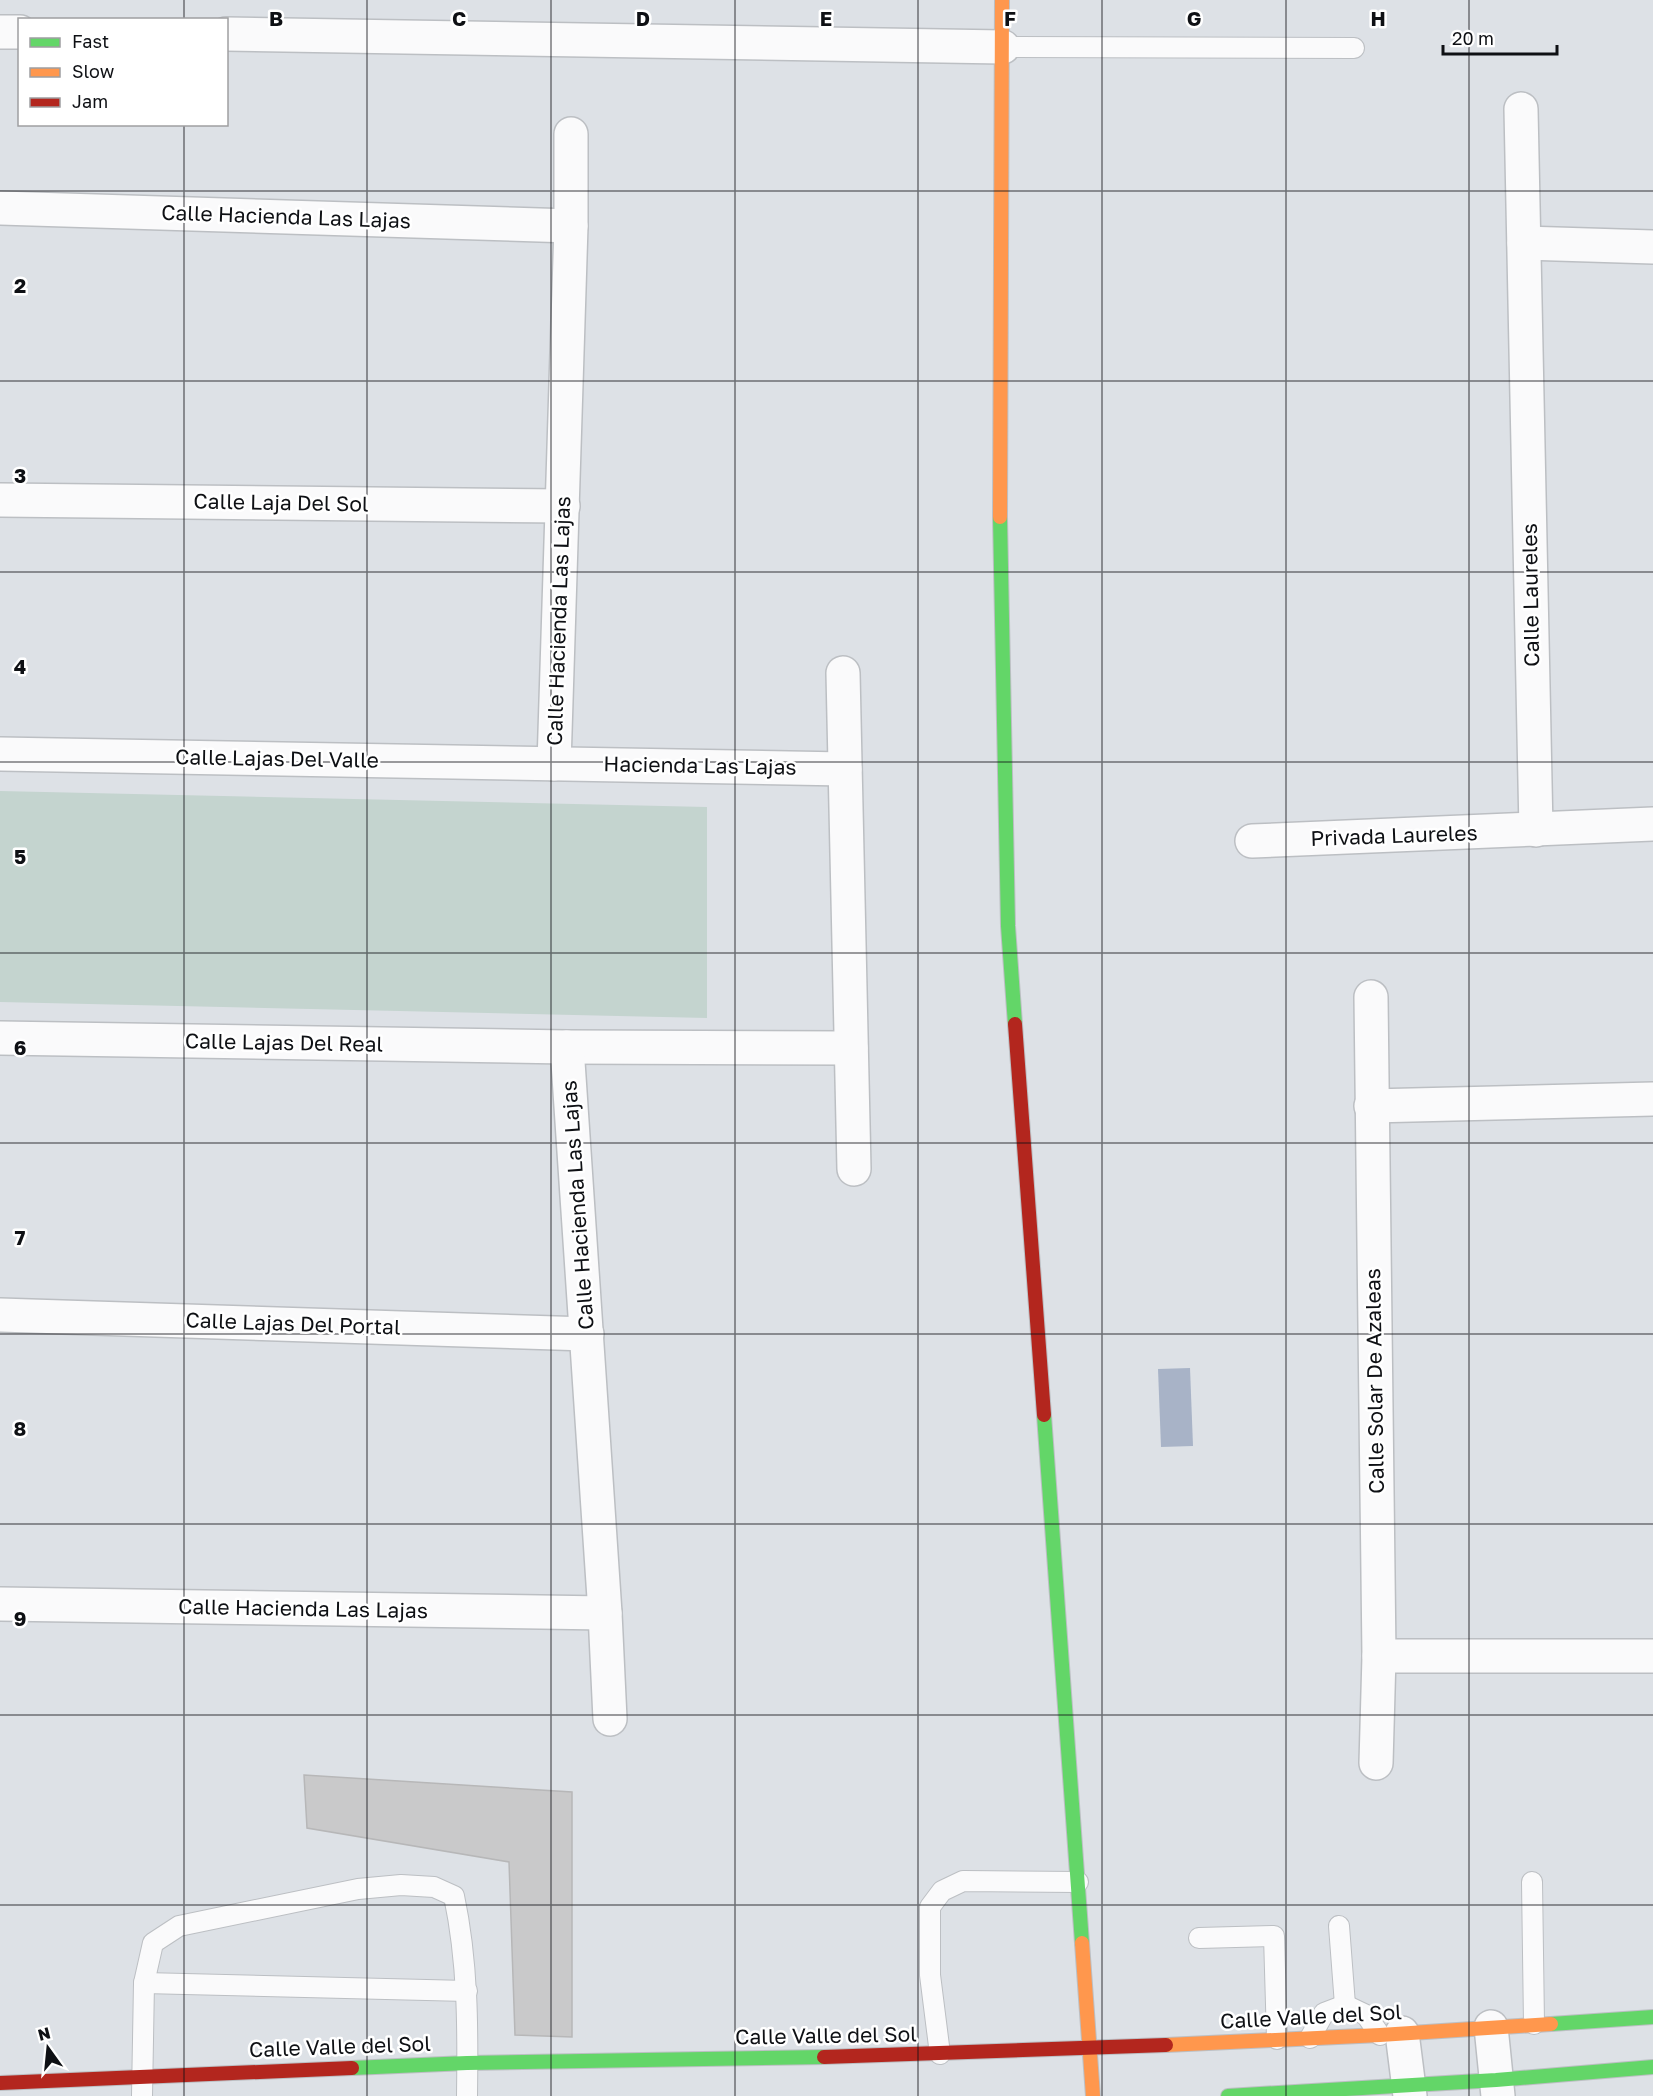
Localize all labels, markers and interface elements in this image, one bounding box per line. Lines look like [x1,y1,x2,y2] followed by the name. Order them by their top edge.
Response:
[269,6,283,30] text: B
[452,6,466,30] text: C
[636,6,650,30] text: D
[820,6,832,30] text: E
[1004,6,1016,30] text: F
[1187,6,1201,30] text: G
[1370,6,1386,30] text: H
[18,18,228,126] legend
[1443,18,1557,56] scale bar
[1452,27,1494,49] text: 20 m
[72,30,109,52] text: Fast
[72,60,115,82] text: Slow
[72,90,108,112] text: Jam
[161,199,411,233] street label: Calle Hacienda Las Lajas
[14,273,26,297] text: 2
[14,463,26,487] text: 3
[193,487,369,517] street label: Calle Laja Del Sol
[541,496,575,746] street label: Calle Hacienda Las Lajas
[1516,523,1544,667] street label: Calle Laureles
[14,654,26,678] text: 4
[175,743,379,773] street label: Calle Lajas Del Valle
[603,750,797,780] street label: Hacienda Las Lajas
[1310,819,1478,851] street label: Privada Laureles
[14,844,26,868] text: 5
[185,1027,383,1057] street label: Calle Lajas Del Real
[14,1035,26,1059] text: 6
[555,1080,599,1331] street label: Calle Hacienda Las Lajas
[15,1225,26,1249] text: 7
[1359,1268,1389,1494] street label: Calle Solar De Azaleas
[185,1306,401,1340] street label: Calle Lajas Del Portal
[14,1416,26,1440] text: 8
[178,1593,428,1623] street label: Calle Hacienda Las Lajas
[14,1606,26,1630] text: 9
[1219,1998,1402,2034] street label: Calle Valle del Sol
[18,2018,78,2078] north arrow
[735,2020,917,2050] street label: Calle Valle del Sol
[36,2022,53,2045] text: N
[249,2030,431,2062] street label: Calle Valle del Sol

